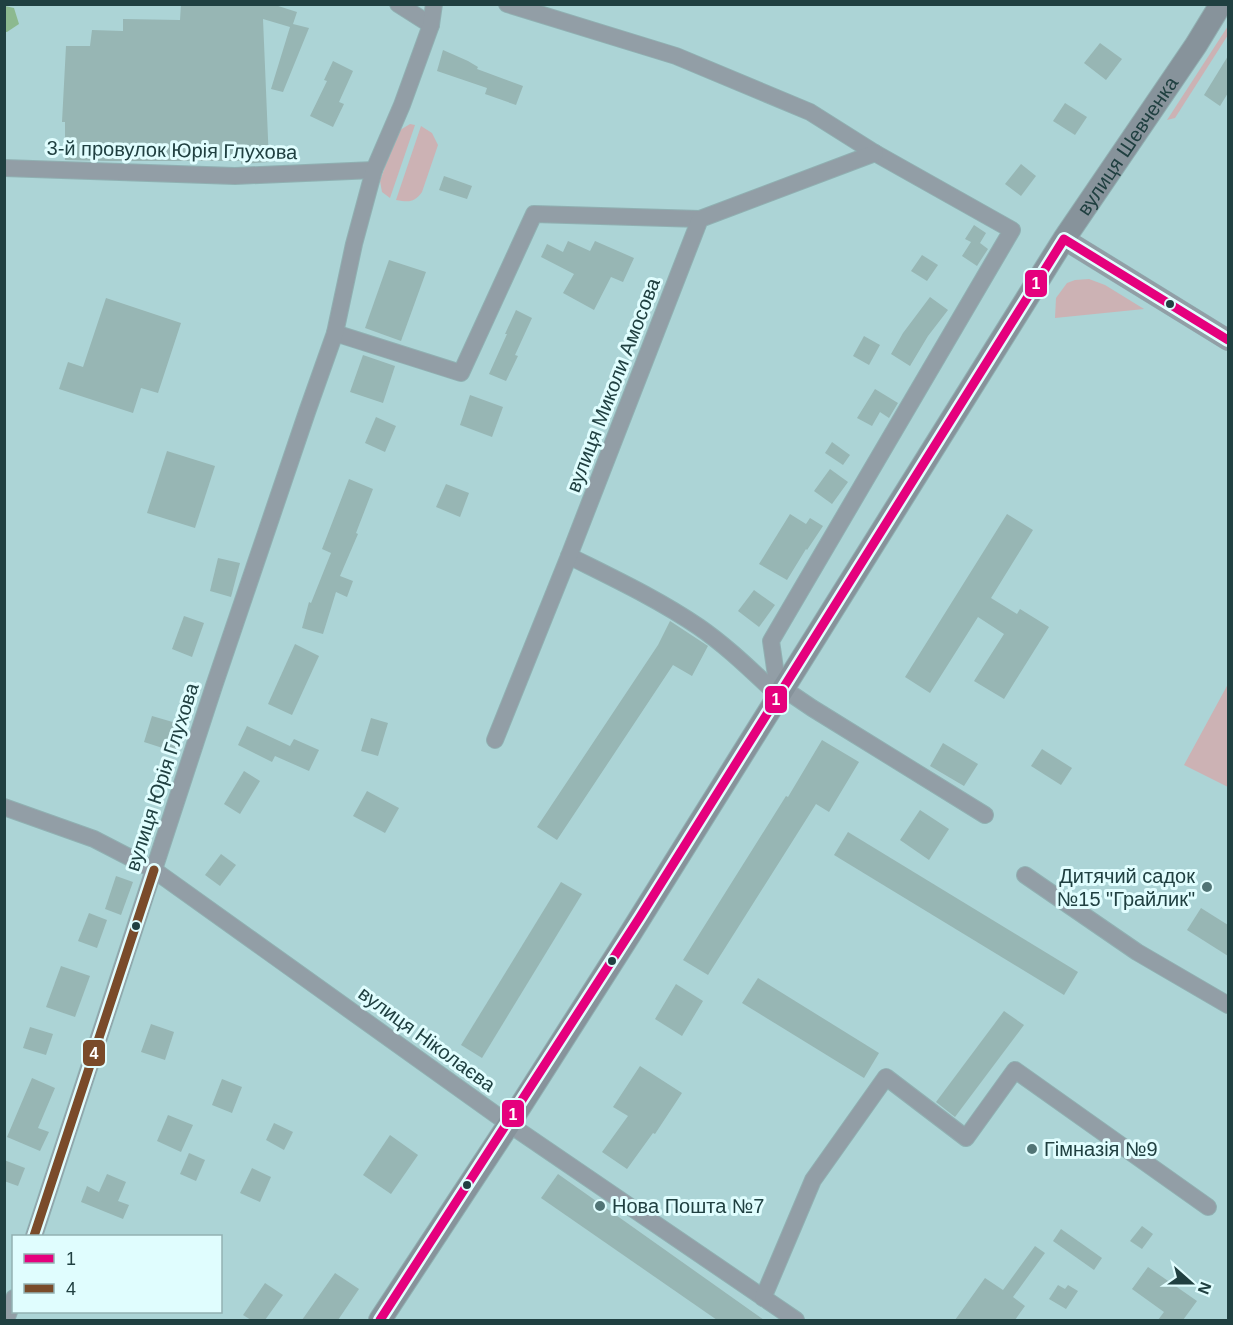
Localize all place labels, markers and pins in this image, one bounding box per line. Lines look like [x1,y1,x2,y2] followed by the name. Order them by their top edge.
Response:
[1164,298,1176,310] unlabelled marker
[1057,865,1195,910] place label: Дитячий садок №15 "Грайлик"
[1200,880,1214,894] marker: Дитячий садок №15 "Грайлик"
[130,920,142,932] unlabelled marker
[606,955,618,967] unlabelled marker
[1044,1138,1158,1160] place label: Гімназія №9
[1025,1142,1039,1156] marker: Гімназія №9
[461,1179,473,1191] unlabelled marker
[612,1195,764,1217] place label: Нова Пошта №7
[593,1199,607,1213] marker: Нова Пошта №7

